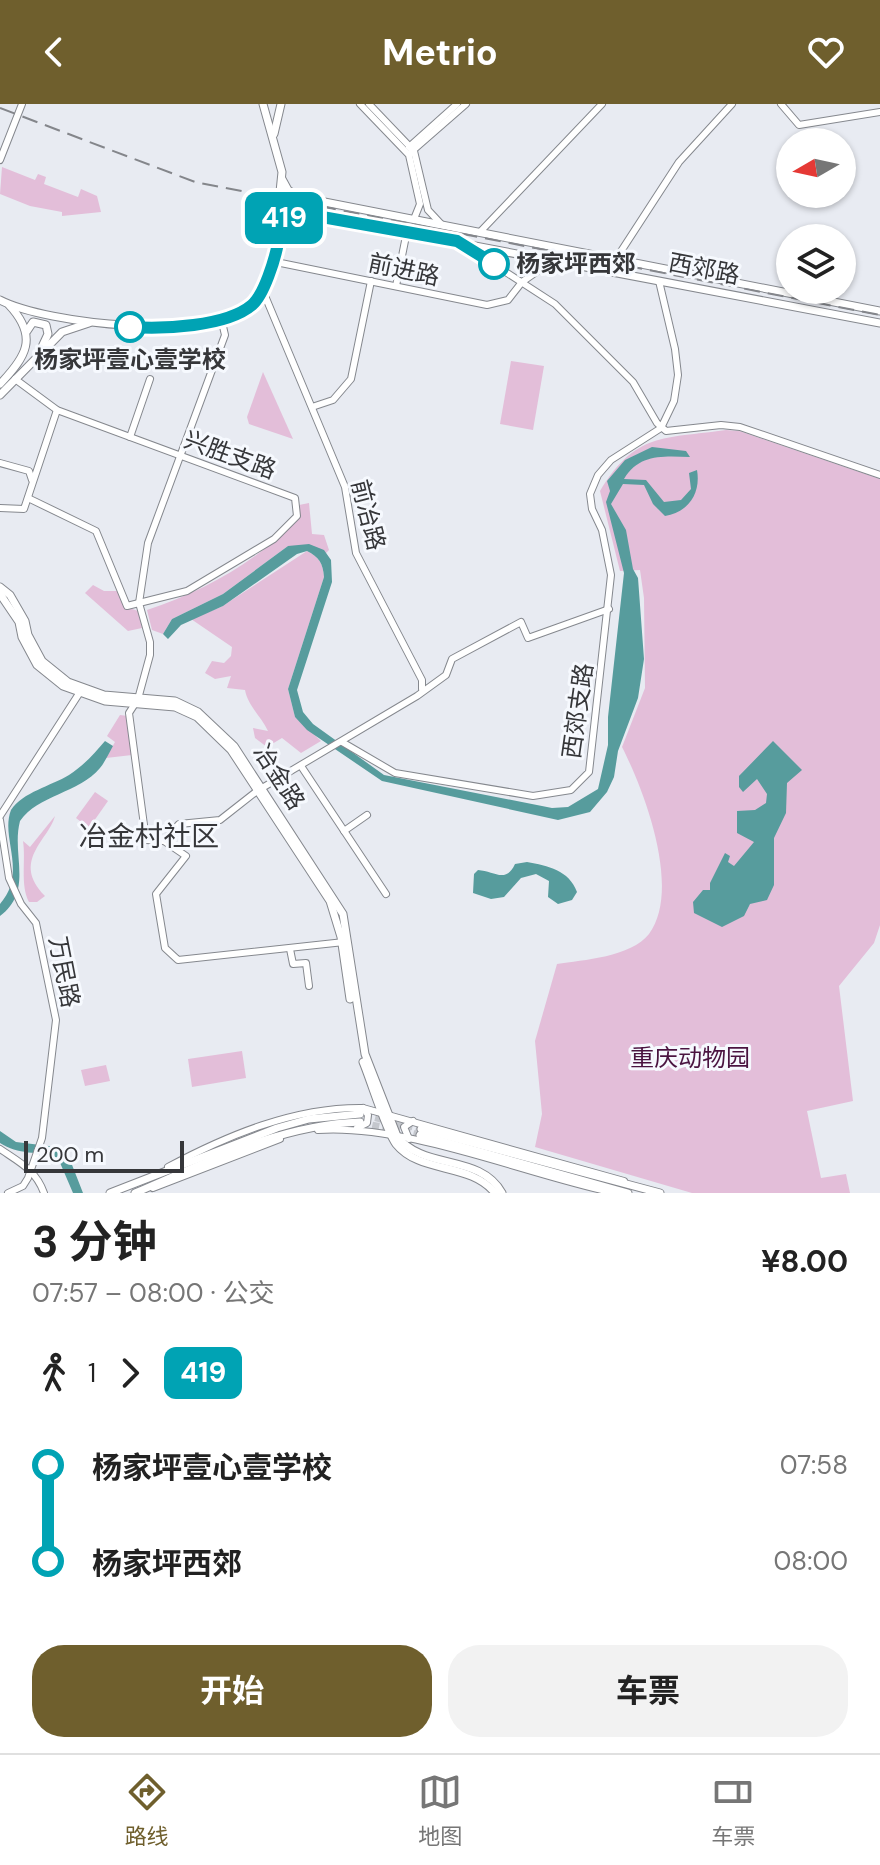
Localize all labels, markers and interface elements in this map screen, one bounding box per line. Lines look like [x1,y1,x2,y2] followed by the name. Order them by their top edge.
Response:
[382,29,498,76] text: Metrio
[32,30,76,74] icon: back
[804,30,848,74] icon: heart
[776,128,856,208] north arrow
[776,128,856,304] map controls
[238,192,330,244] line badge: 419
[261,199,307,236] text: 419
[776,224,856,304] button: layers
[666,246,742,291] street label: 西郊路
[366,247,443,292] street label: 前进路
[516,248,636,279] place label: 杨家坪西郊
[479,249,509,279] marker: 杨家坪西郊
[115,312,145,342] marker: 杨家坪壹心壹学校
[34,344,226,375] place label: 杨家坪壹心壹学校
[180,424,281,486] street label: 兴胜支路
[345,476,392,554] street label: 前冶路
[555,661,600,761] street label: 西郊支路
[247,738,312,815] street label: 冶金路
[79,818,219,855] district label: 冶金村社区
[42,934,87,1010] street label: 万民路
[630,1042,750,1073] park label: 重庆动物园
[24,1137,184,1173] scale bar
[36,1140,104,1169] text: 200 m
[32,1213,157,1271] text: 3 分钟
[761,1242,848,1281] text: ¥8.00
[32,1276,274,1310] text: 07:57 – 08:00 · 公交
[32,1351,76,1395] icon: walk
[108,1351,152,1395] icon: forward
[180,1354,226,1391] text: 419
[88,1356,96,1390] text: 1
[92,1448,332,1487] text: 杨家坪壹心壹学校
[780,1448,848,1482] text: 07:58
[92,1544,242,1583] text: 杨家坪西郊
[774,1544,848,1578] text: 08:00
[32,1645,432,1737] button: 开始
[448,1645,848,1737] button: 车票
[125,1770,169,1851] tab: 路线
[418,1770,462,1851] tab: 地图
[711,1770,755,1851] tab: 车票

